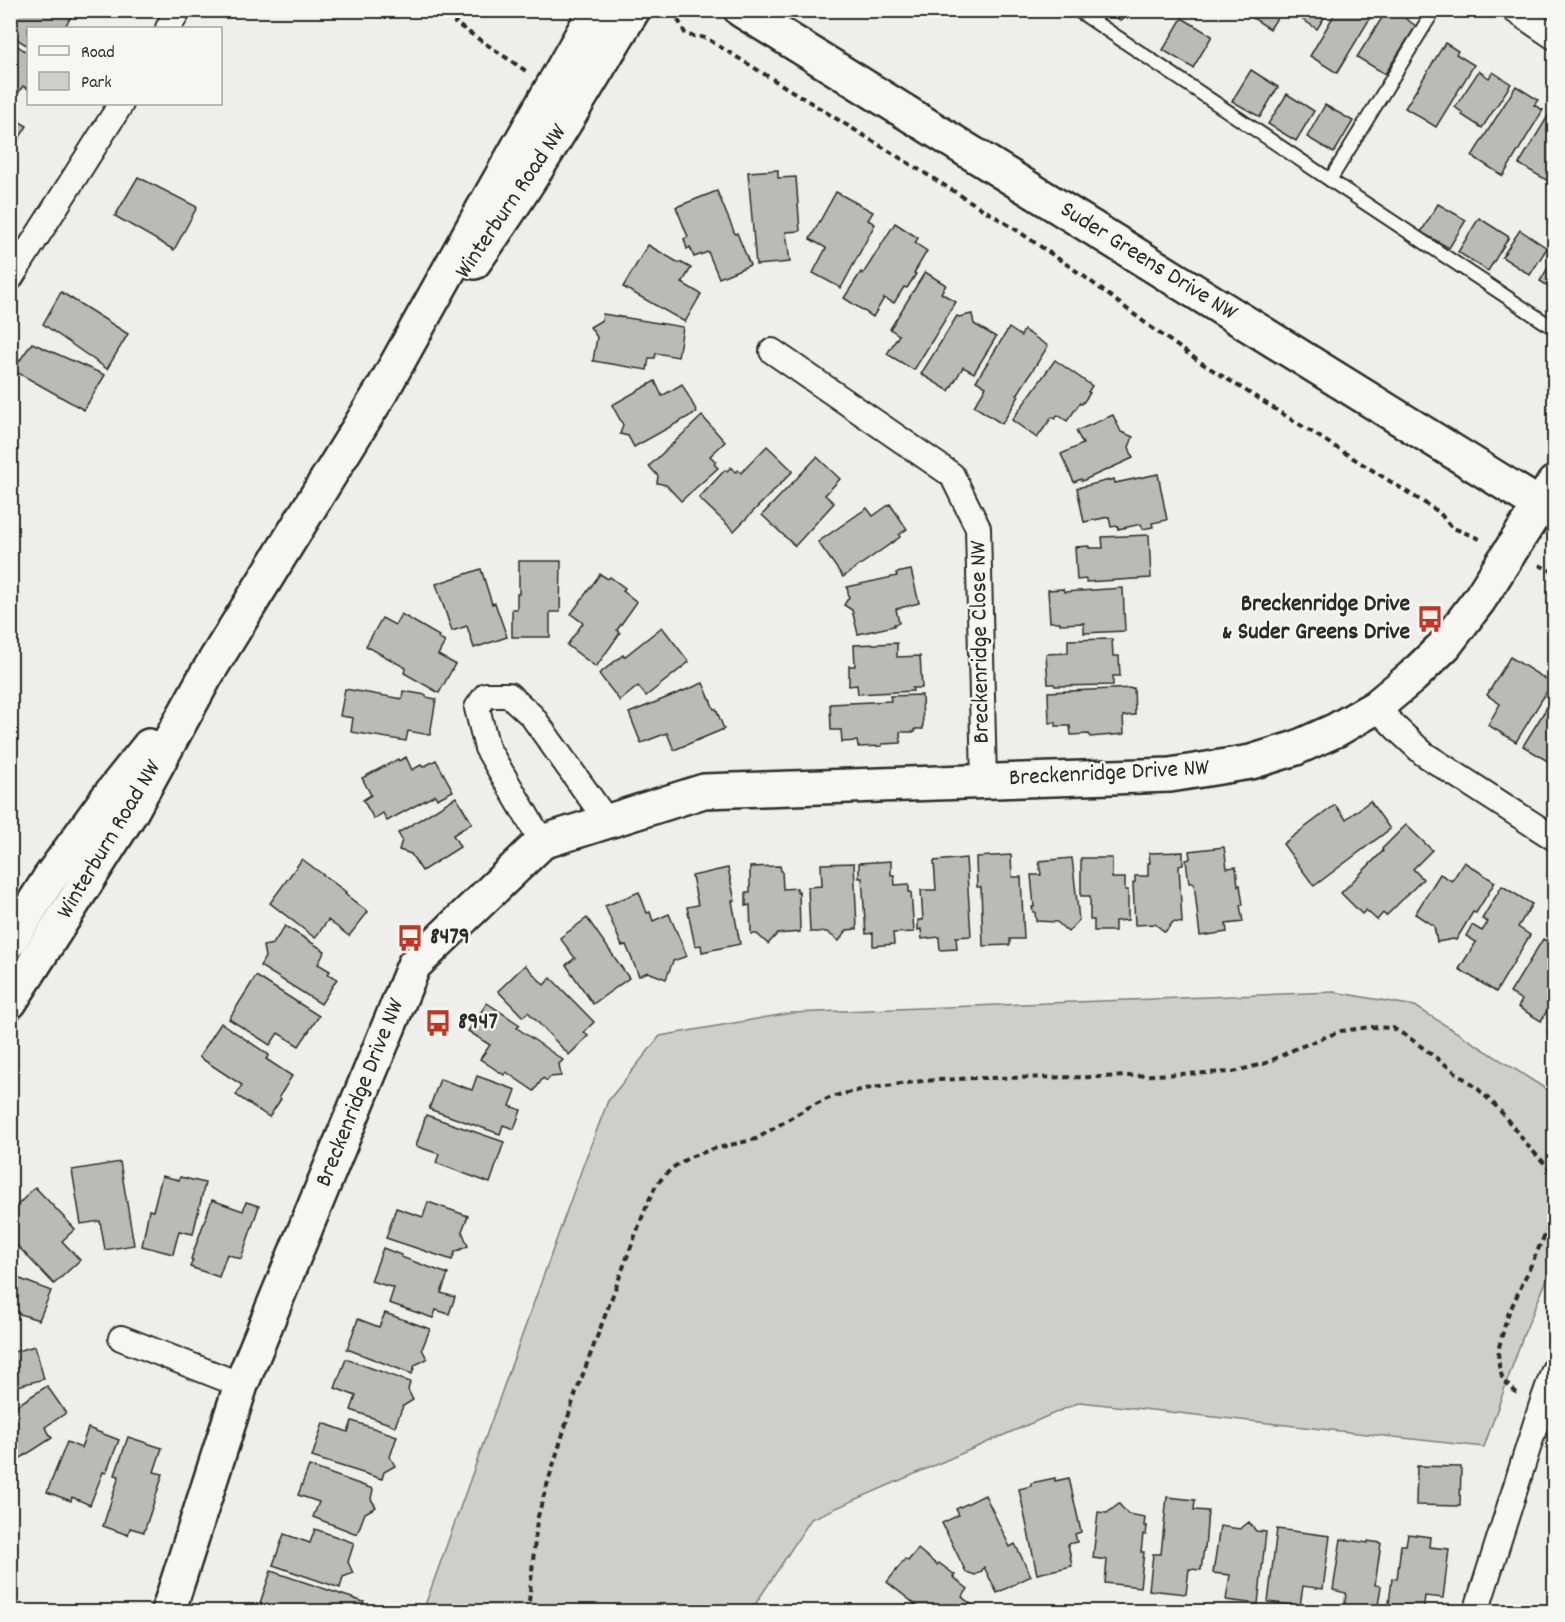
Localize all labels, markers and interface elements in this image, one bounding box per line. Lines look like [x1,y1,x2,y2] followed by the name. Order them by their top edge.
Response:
[27,27,222,105] legend
[81,41,115,66] text: Road
[81,71,112,96] text: Park
[448,118,576,286] street label: Winterburn Road NW
[1053,194,1243,330] street label: Suder Greens Drive NW
[962,540,1000,744] street label: Breckenridge Close NW
[1222,588,1410,650] place label: Breckenridge Drive & Suder Greens Drive
[1415,604,1445,634] bus stop icon: Breckenridge Drive & Suder Greens Drive
[1008,752,1210,796] street label: Breckenridge Drive NW
[49,754,171,926] street label: Winterburn Road NW
[430,921,470,955] place label: 8479
[395,923,425,953] bus stop icon: 8479
[308,993,414,1192] street label: Breckenridge Drive NW
[458,1006,498,1040] place label: 8947
[423,1008,453,1038] bus stop icon: 8947

